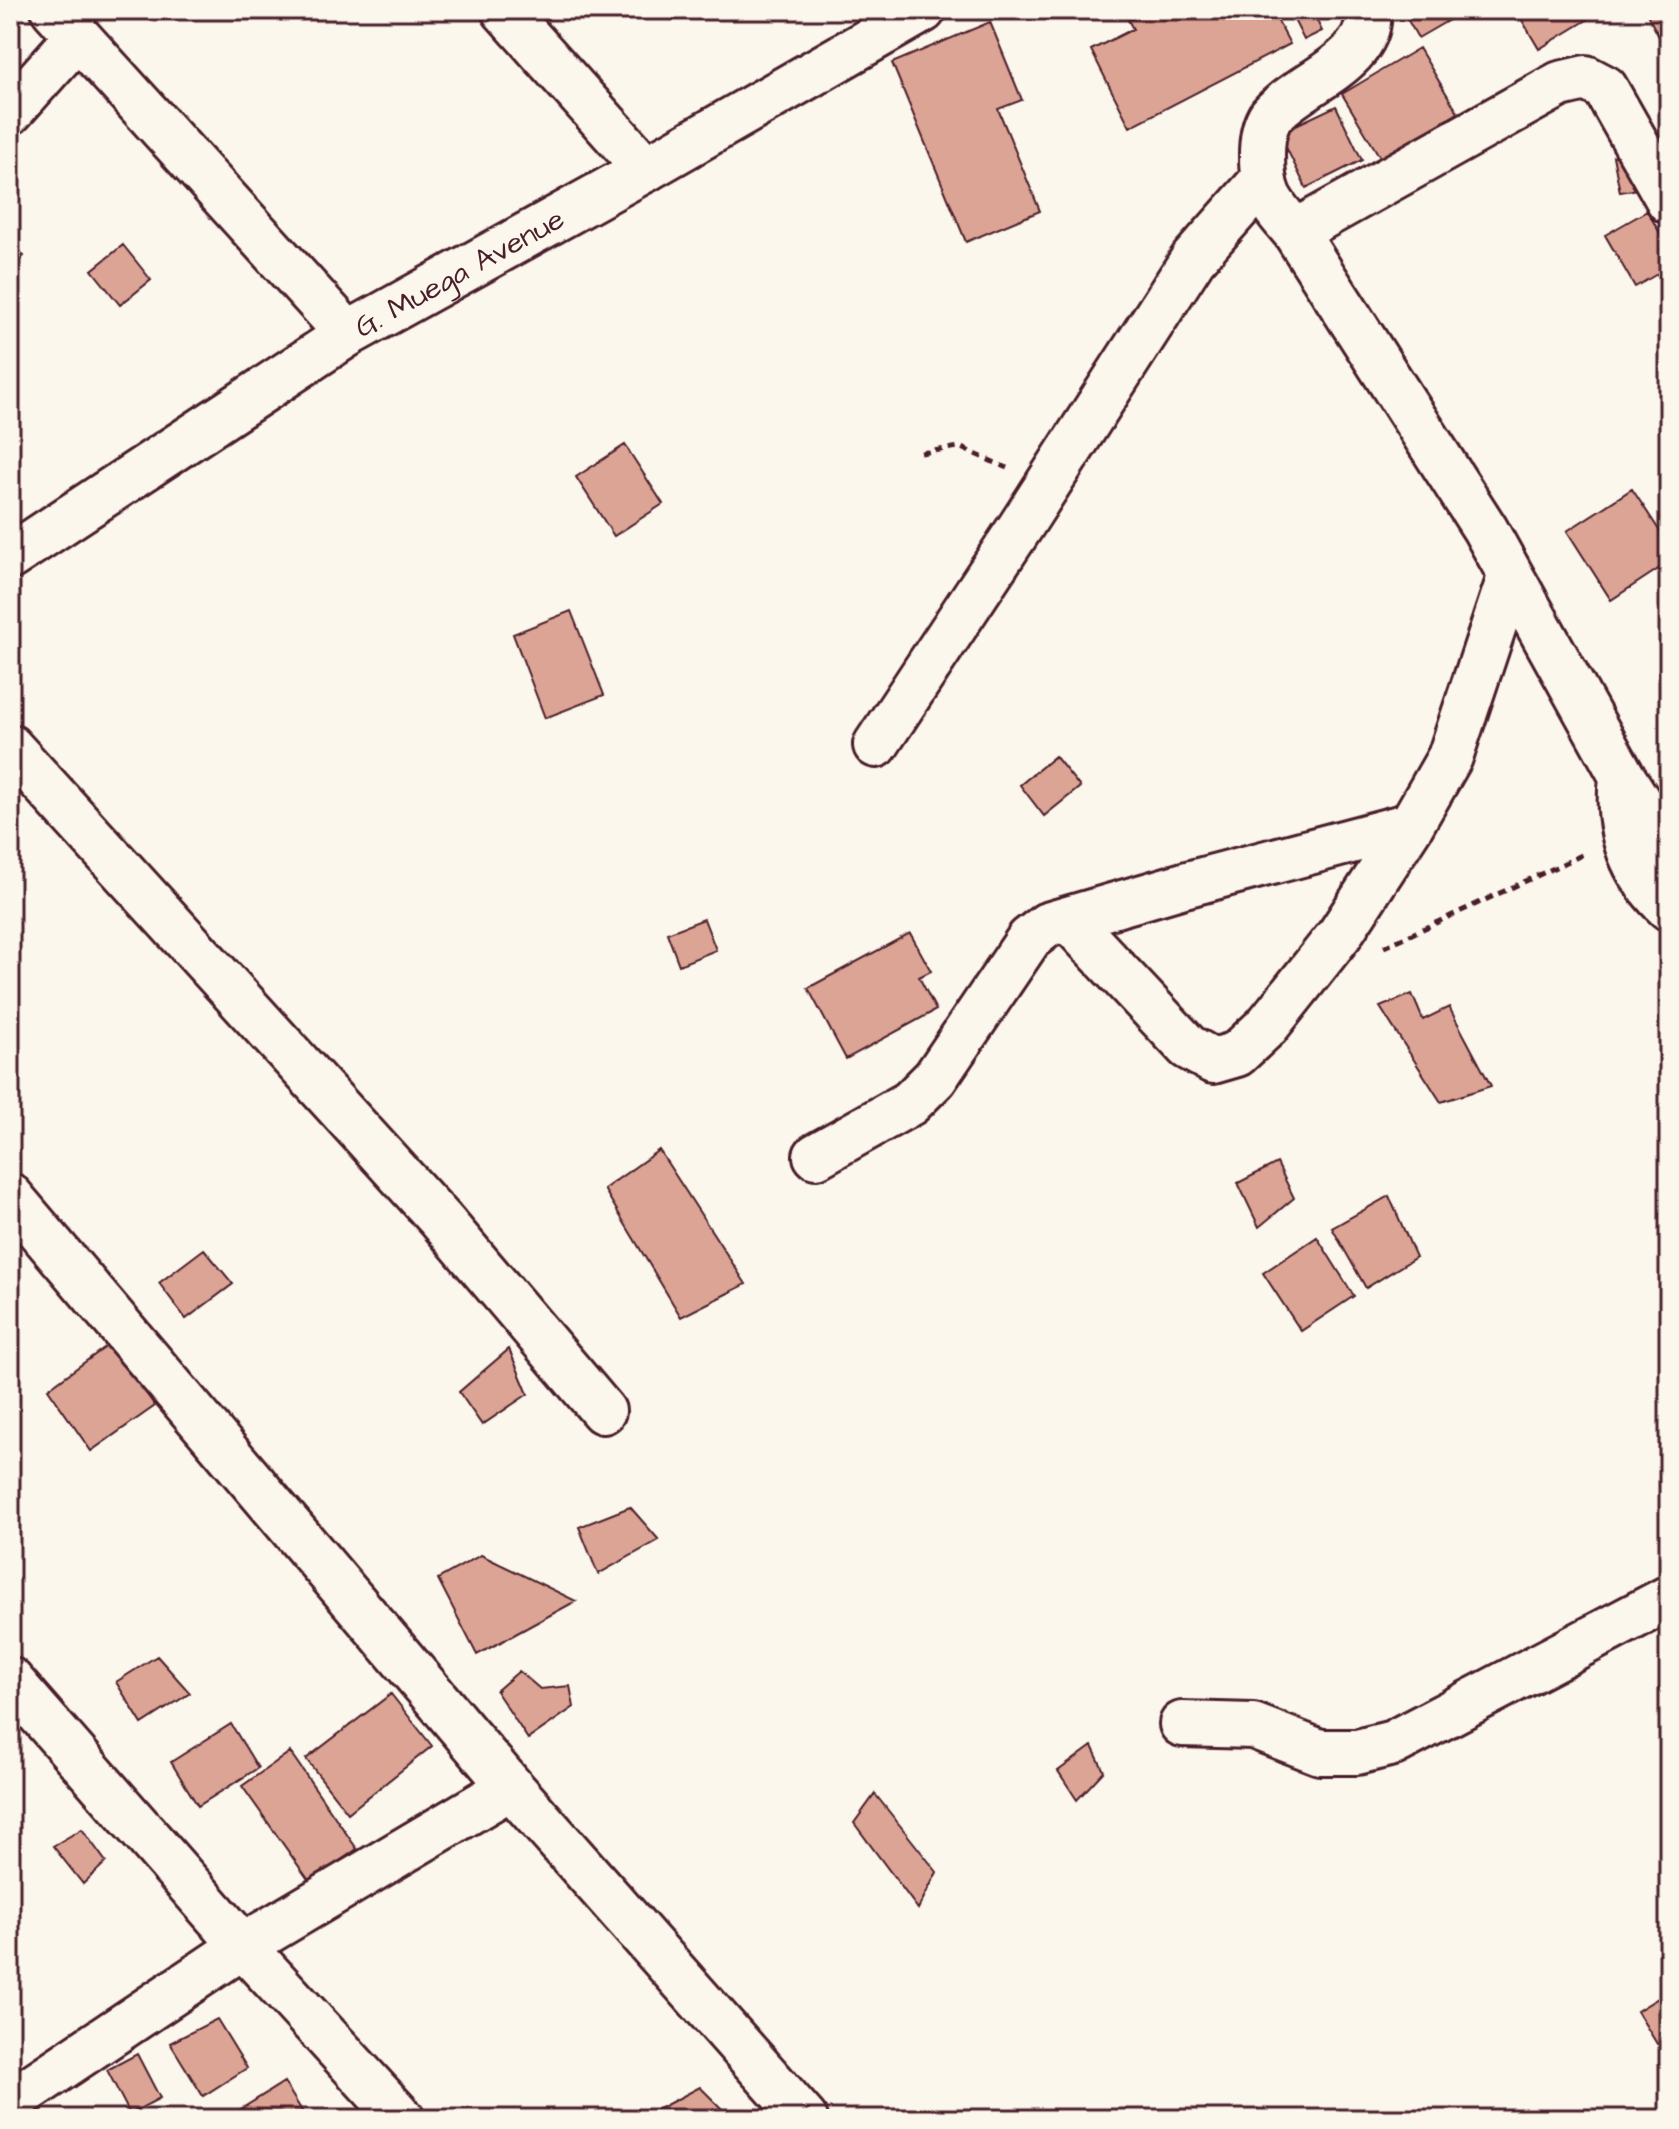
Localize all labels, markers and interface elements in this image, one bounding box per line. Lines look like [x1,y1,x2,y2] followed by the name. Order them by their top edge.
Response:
[347,198,572,348] street label: G. Muega Avenue

